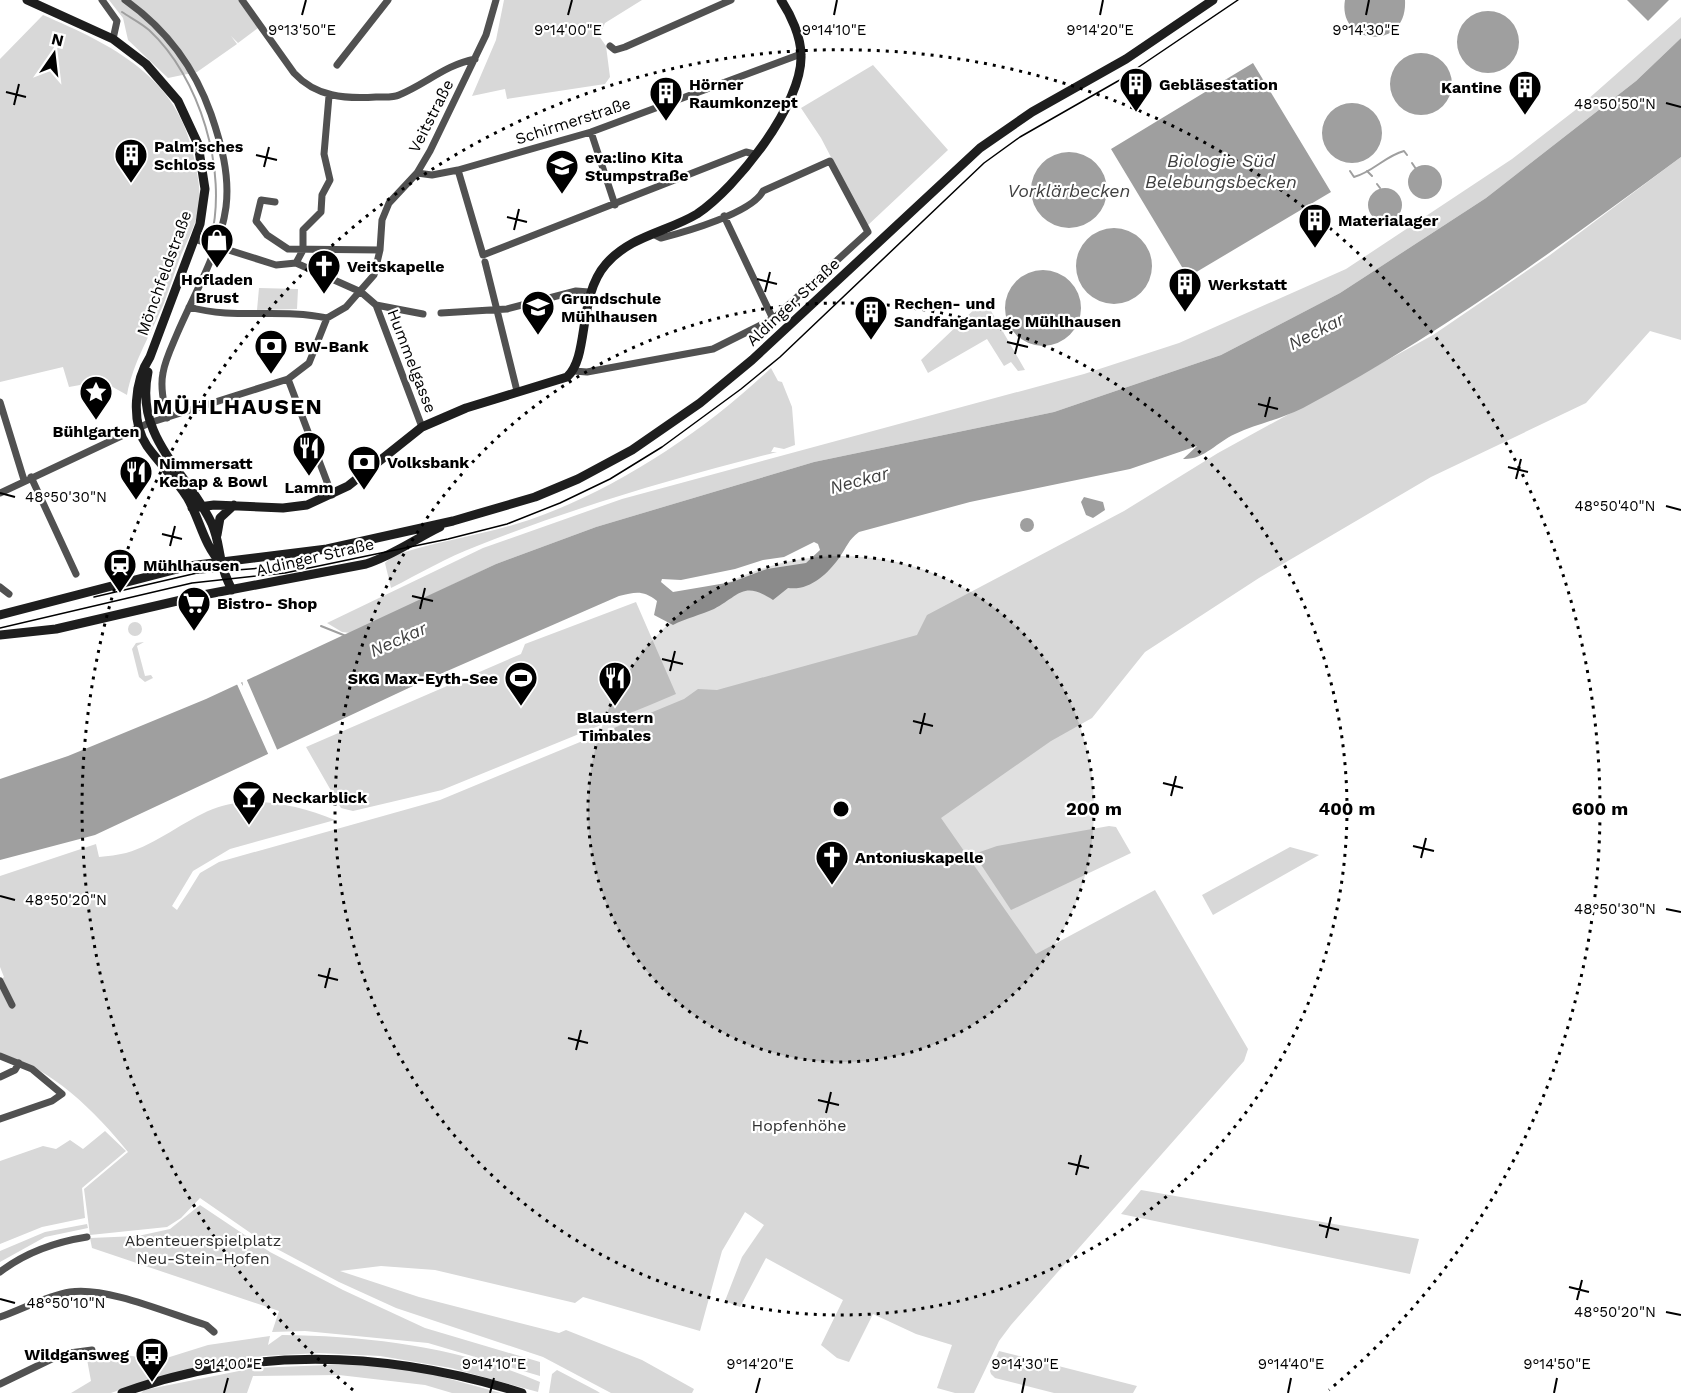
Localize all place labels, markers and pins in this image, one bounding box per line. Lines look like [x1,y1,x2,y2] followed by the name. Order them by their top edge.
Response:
[1118,66,1154,113] building icon: Gebläsestation
[1507,69,1543,116] building icon: Kantine
[648,75,684,122] building icon: Hörner Raumkonzept
[689,75,798,112] place label: Hörner Raumkonzept
[1159,75,1278,94] place label: Gebläsestation
[1441,78,1502,97] place label: Kantine
[113,137,149,184] building icon: Palm'sches Schloss
[154,137,244,174] place label: Palm'sches Schloss
[544,148,580,195] school or university icon: eva:lino Kita Stumpstraße
[585,148,688,185] place label: eva:lino Kita Stumpstraße
[1297,202,1333,249] building icon: Materialager
[1338,211,1438,230] place label: Materialager
[199,222,235,269] shop icon: Hofladen Brust
[306,248,342,295] church icon: Veitskapelle
[347,257,445,276] place label: Veitskapelle
[1167,266,1203,313] building icon: Werkstatt
[181,270,253,307] place label: Hofladen Brust
[1208,275,1287,294] place label: Werkstatt
[520,289,556,336] school or university icon: Grundschule Mühlhausen
[561,289,661,326] place label: Grundschule Mühlhausen
[853,294,889,341] building icon: Rechen- und Sandfanganlage Mühlhausen
[894,294,1121,331] place label: Rechen- und Sandfanganlage Mühlhausen
[253,328,289,375] bank icon: BW-Bank
[294,337,369,356] place label: BW-Bank
[78,374,114,421] place icon: Bühlgarten
[52,422,140,441] place label: Bühlgarten
[291,430,327,477] restaurant icon: Lamm
[346,444,382,491] bank icon: Volksbank
[387,453,469,472] place label: Volksbank
[118,454,154,501] restaurant icon: Nimmersatt Kebap & Bowl
[159,454,268,491] place label: Nimmersatt Kebap & Bowl
[284,478,334,497] place label: Lamm
[102,547,138,594] station icon: Mühlhausen
[143,556,239,575] place label: Mühlhausen
[176,585,212,632] supermarket icon: Bistro- Shop
[217,594,317,613] place label: Bistro- Shop
[503,660,539,707] sports icon: SKG Max-Eyth-See
[597,660,633,707] restaurant icon: Blaustern Timbales
[348,669,498,688] place label: SKG Max-Eyth-See
[576,708,654,745] place label: Blaustern Timbales
[231,779,267,826] bar icon: Neckarblick
[272,788,367,807] place label: Neckarblick
[831,799,851,819] centre of rings
[814,839,850,886] church icon: Antoniuskapelle
[855,848,983,867] place label: Antoniuskapelle
[134,1336,170,1383] bus stop icon: Wildgansweg
[24,1345,129,1364] place label: Wildgansweg

